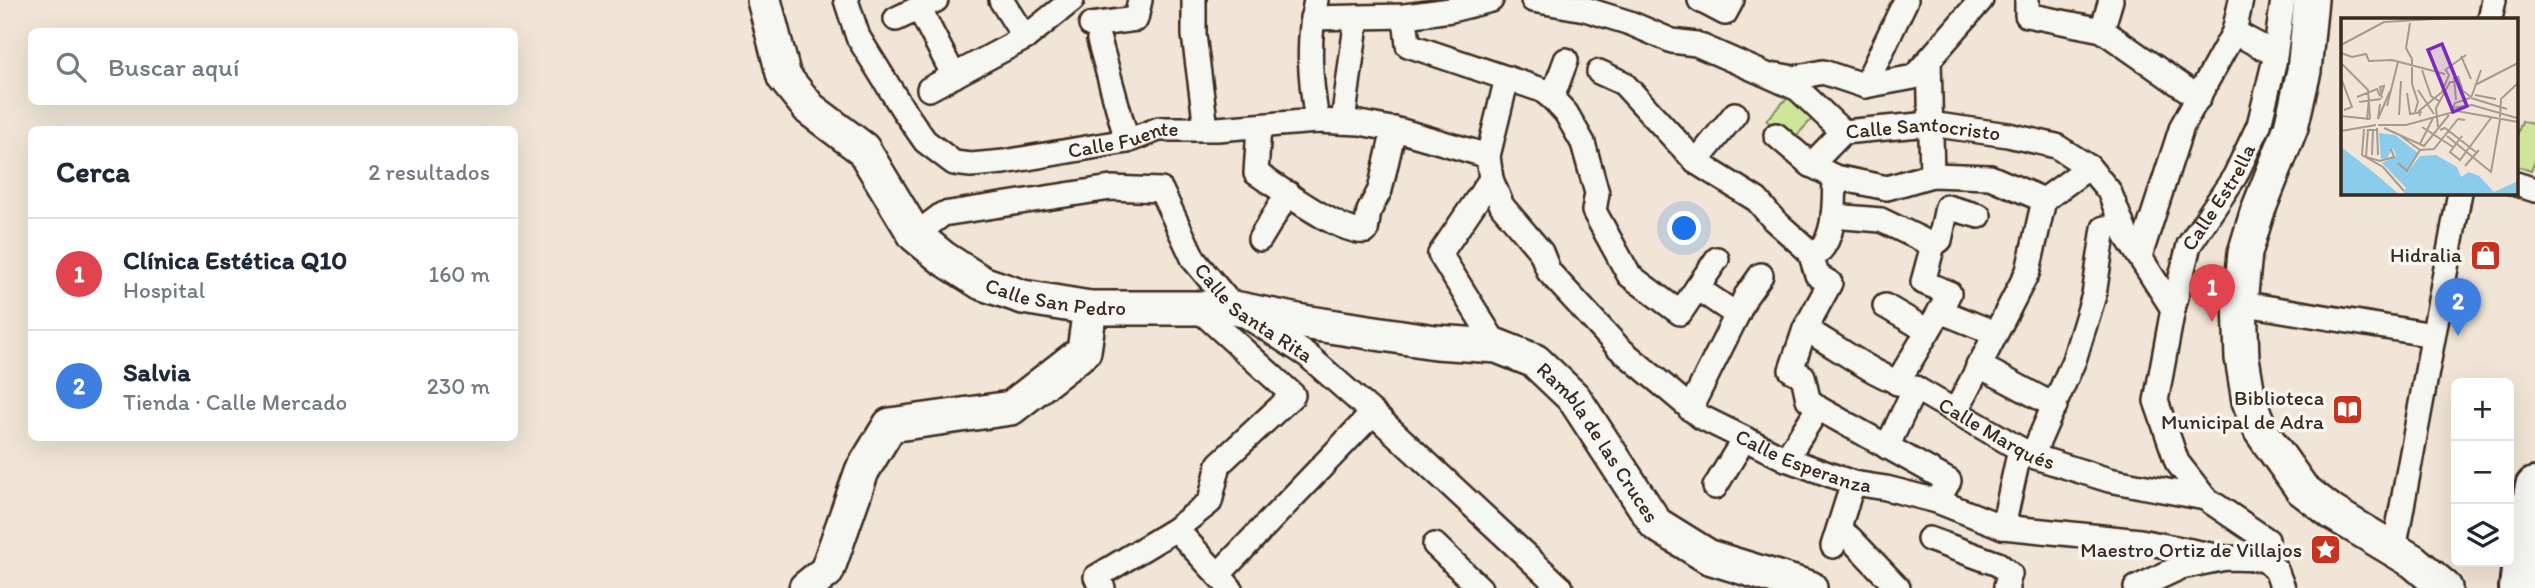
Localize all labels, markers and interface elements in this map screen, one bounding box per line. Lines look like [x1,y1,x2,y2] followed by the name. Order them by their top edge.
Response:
[2341,18,2518,194] inset map
[28,28,518,105] search box
[52,48,90,86] icon: search
[108,51,239,83] text: Buscar aquí
[1844,111,2002,146] street label: Calle Santocristo
[1066,116,1179,163] street label: Calle Fuente
[2176,140,2260,255] street label: Calle Estrella
[56,153,130,190] text: Cerca
[368,158,490,186] text: 2 resultados
[1667,211,1701,245] your location
[2468,238,2502,272] shop icon: Hidralia
[2390,242,2462,267] place label: Hidralia
[123,244,347,276] text: Clínica Estética Q10
[1189,257,1318,368] street label: Calle Santa Rita
[74,260,84,288] text: 1
[428,260,490,288] text: 160 m
[2189,264,2235,322] pin: 1
[982,272,1126,320] street label: Calle San Pedro
[123,276,205,304] text: Hospital
[2435,278,2481,336] pin: 2
[123,356,191,388] text: Salvia
[1532,356,1665,527] street label: Rambla de las Cruces
[73,372,85,400] text: 2
[427,372,490,400] text: 230 m
[2451,378,2514,567] map controls
[2451,378,2514,441] button: +
[2161,385,2324,434] place label: Biblioteca Municipal de Adra
[123,388,347,416] text: Tienda · Calle Mercado
[1934,391,2058,474] street label: Calle Marqués
[2330,393,2364,427] library icon: Biblioteca Municipal de Adra
[1731,423,1873,498] street label: Calle Esperanza
[2451,441,2514,504] button: −
[2451,504,2514,567] button: layers
[2308,533,2342,567] place icon: Maestro Ortiz de Villajos
[2080,537,2302,562] place label: Maestro Ortiz de Villajos

